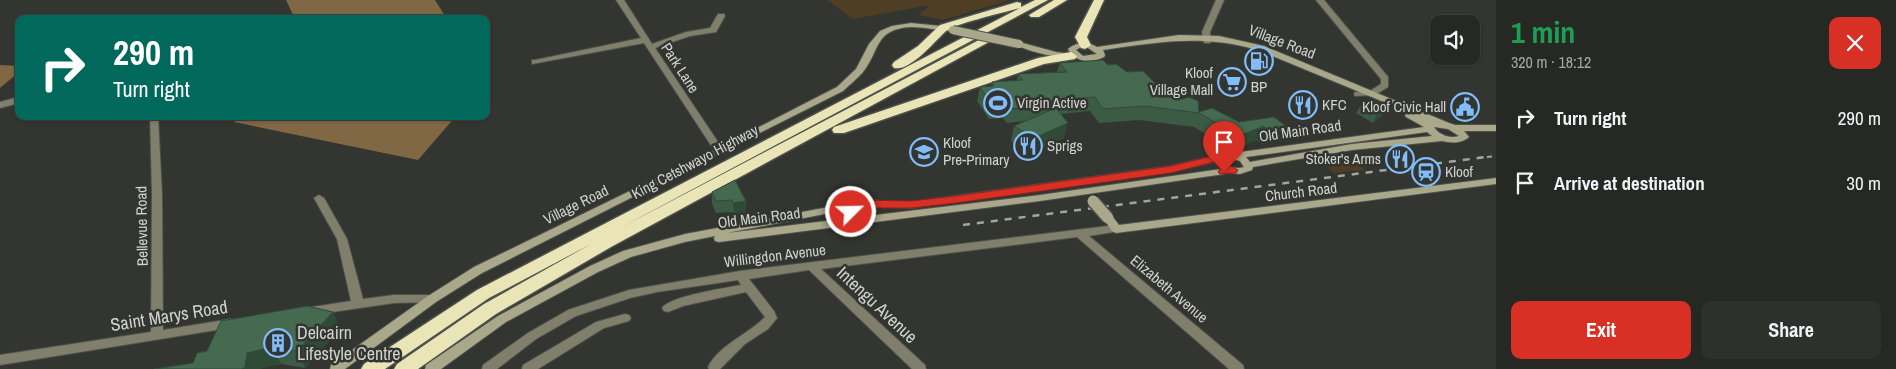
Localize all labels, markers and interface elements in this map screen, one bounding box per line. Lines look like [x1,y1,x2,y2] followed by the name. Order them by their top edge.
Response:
[1511,12,1575,52] text: 1 min
[1430,15,1480,65] map controls
[1430,15,1480,65] button: sound
[1829,17,1881,69] button: close
[1246,19,1319,64] street label: Village Road
[113,29,194,76] text: 290 m
[30,35,95,100] icon: right
[656,38,705,97] street label: Park Lane
[1244,46,1274,76] fuel station icon: BP
[1511,51,1591,73] text: 320 m · 18:12
[1150,62,1214,100] place label: Kloof Village Mall
[1217,67,1247,97] supermarket icon: Kloof Village Mall
[113,74,190,104] text: Turn right
[1251,76,1267,97] place label: BP
[983,88,1013,118] sports icon: Virgin Active
[1288,90,1318,120] restaurant icon: KFC
[1017,92,1087,113] place label: Virgin Active
[1450,92,1480,122] public building icon: Kloof Civic Hall
[1322,94,1347,115] place label: KFC
[1362,96,1446,117] place label: Kloof Civic Hall
[1511,104,1539,132] icon: right
[1554,105,1626,131] text: Turn right
[1838,105,1881,131] text: 290 m
[1258,114,1342,147] street label: Old Main Road
[628,119,763,204] street label: King Cetshwayo Highway
[1203,121,1245,172] pin
[1210,128,1238,156] icon: arrive
[1013,131,1043,161] restaurant icon: Sprigs
[943,132,1010,170] place label: Kloof Pre-Primary
[1047,135,1083,156] place label: Sprigs
[909,137,939,167] school or university icon: Kloof Pre-Primary
[1385,144,1415,174] restaurant icon: Stoker's Arms
[1306,148,1381,169] place label: Stoker's Arms
[1411,157,1441,187] station icon: Kloof
[1445,161,1474,182] place label: Kloof
[1511,169,1539,197] icon: arrive
[1554,170,1705,196] text: Arrive at destination
[1846,170,1881,196] text: 30 m
[1264,177,1338,206] street label: Church Road
[540,180,612,229] street label: Village Road
[824,185,876,237] position arrow
[130,186,153,266] street label: Bellevue Road
[717,202,801,233] street label: Old Main Road
[723,239,827,272] street label: Willingdon Avenue
[1126,250,1213,327] street label: Elizabeth Avenue
[831,261,923,349] street label: Intengu Avenue
[109,294,229,337] street label: Saint Marys Road
[1511,301,1691,359] button: Exit
[1701,301,1881,359] button: Share
[297,320,400,366] place label: Delcairn Lifestyle Centre
[263,328,293,358] building icon: Delcairn Lifestyle Centre

